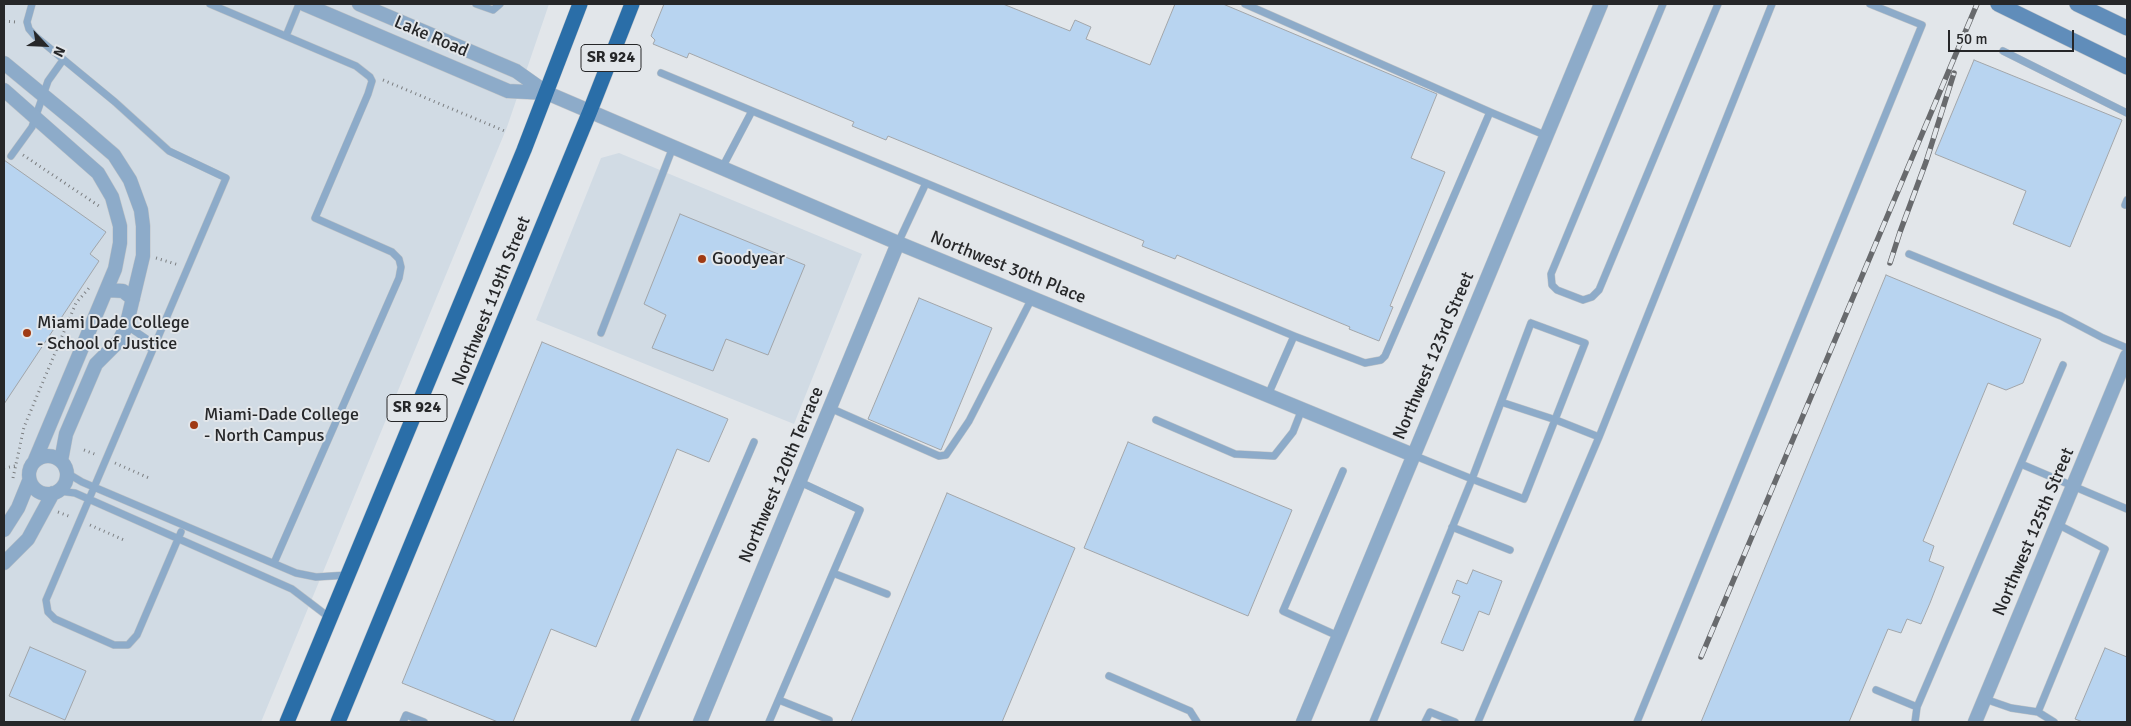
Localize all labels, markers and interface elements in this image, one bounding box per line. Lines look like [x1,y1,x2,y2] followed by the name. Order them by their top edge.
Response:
[391,12,471,62] street label: Lake Road
[20,20,70,70] north arrow
[1951,20,2077,52] scale bar
[1956,30,1987,48] text: 50 m
[49,44,69,60] text: N
[581,44,641,72] road number: SR 924
[448,213,536,389] street label: Northwest 119th Street
[927,227,1089,309] street label: Northwest 30th Place
[712,248,785,270] place label: Goodyear
[696,253,708,265] marker: Goodyear
[1389,269,1479,443] street label: Northwest 123rd Street
[37,312,190,354] place label: Miami Dade College - School of Justice
[21,327,33,339] marker: Miami Dade College - School of Justice
[735,384,829,566] street label: Northwest 120th Terrace
[387,394,447,422] road number: SR 924
[204,404,359,446] place label: Miami-Dade College - North Campus
[188,419,200,431] marker: Miami-Dade College - North Campus
[1989,445,2079,619] street label: Northwest 125th Street

